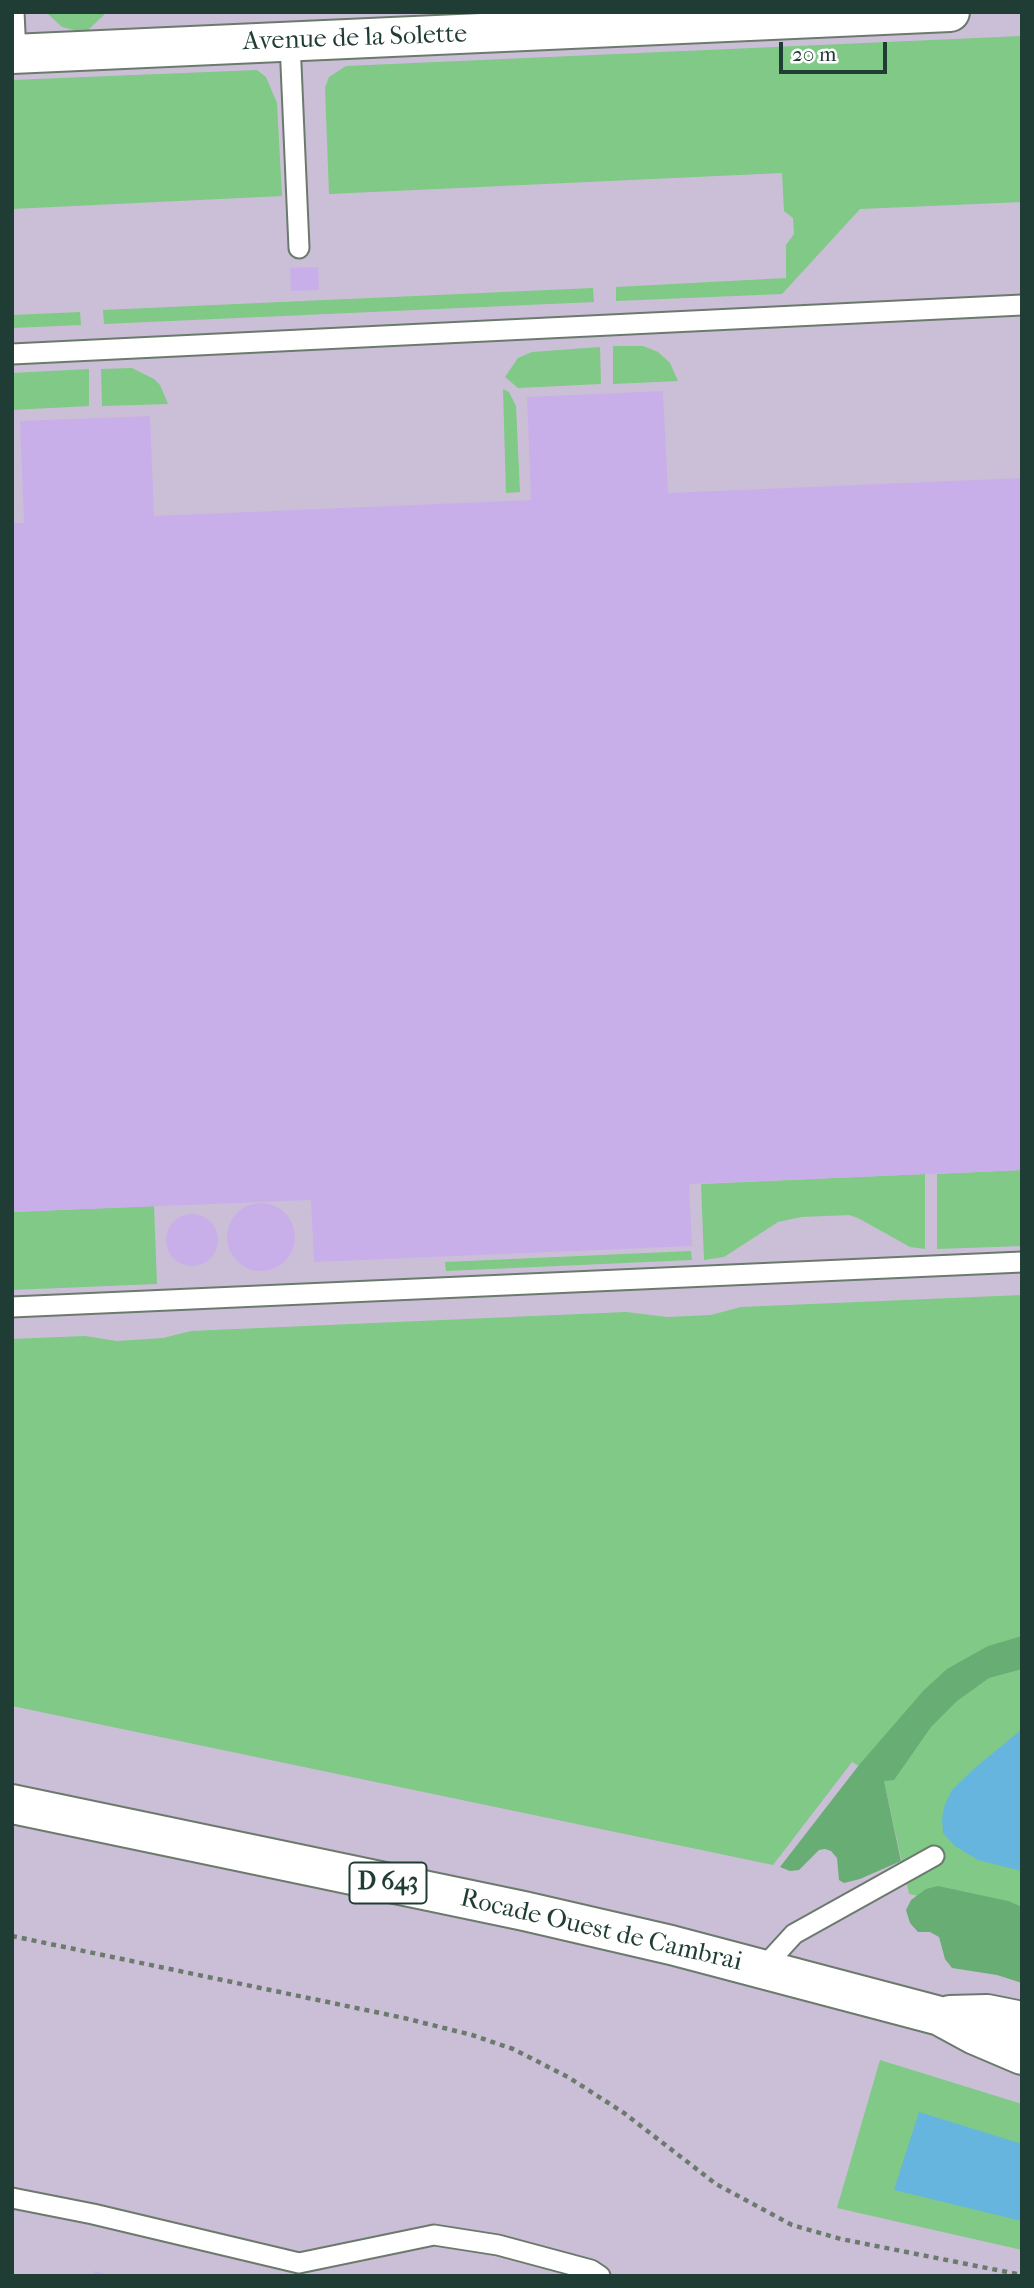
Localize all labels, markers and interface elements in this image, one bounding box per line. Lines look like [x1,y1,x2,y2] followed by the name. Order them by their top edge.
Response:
[242,19,468,59] street label: Avenue de la Solette
[782,28,890,72] scale bar
[792,42,836,66] text: 20 m
[350,1862,426,1904] road number: D 643
[457,1883,745,1979] street label: Rocade Ouest de Cambrai

